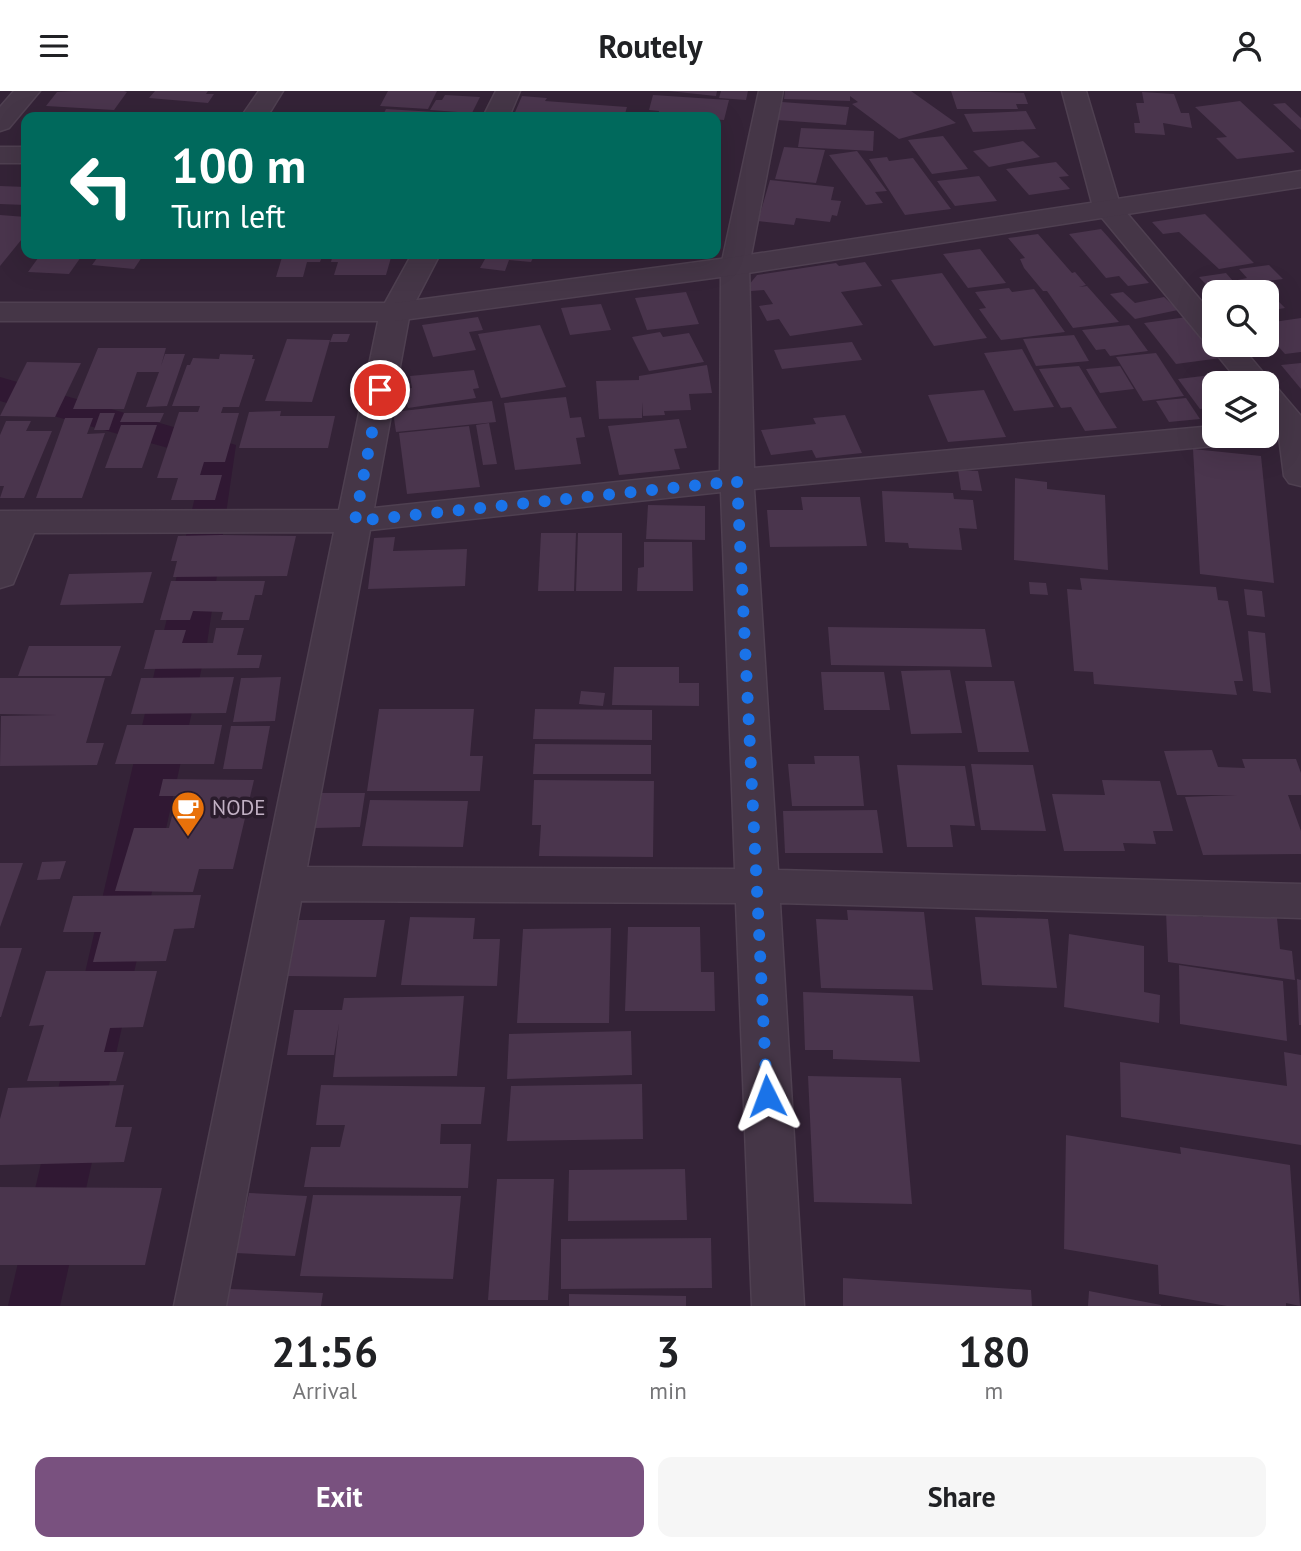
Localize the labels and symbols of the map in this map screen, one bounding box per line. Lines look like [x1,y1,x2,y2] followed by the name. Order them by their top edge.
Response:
[350,360,410,420] pin
[169,789,207,838] cafe icon: NODE
[212,794,266,821] place label: NODE
[730,1059,804,1133] position arrow

